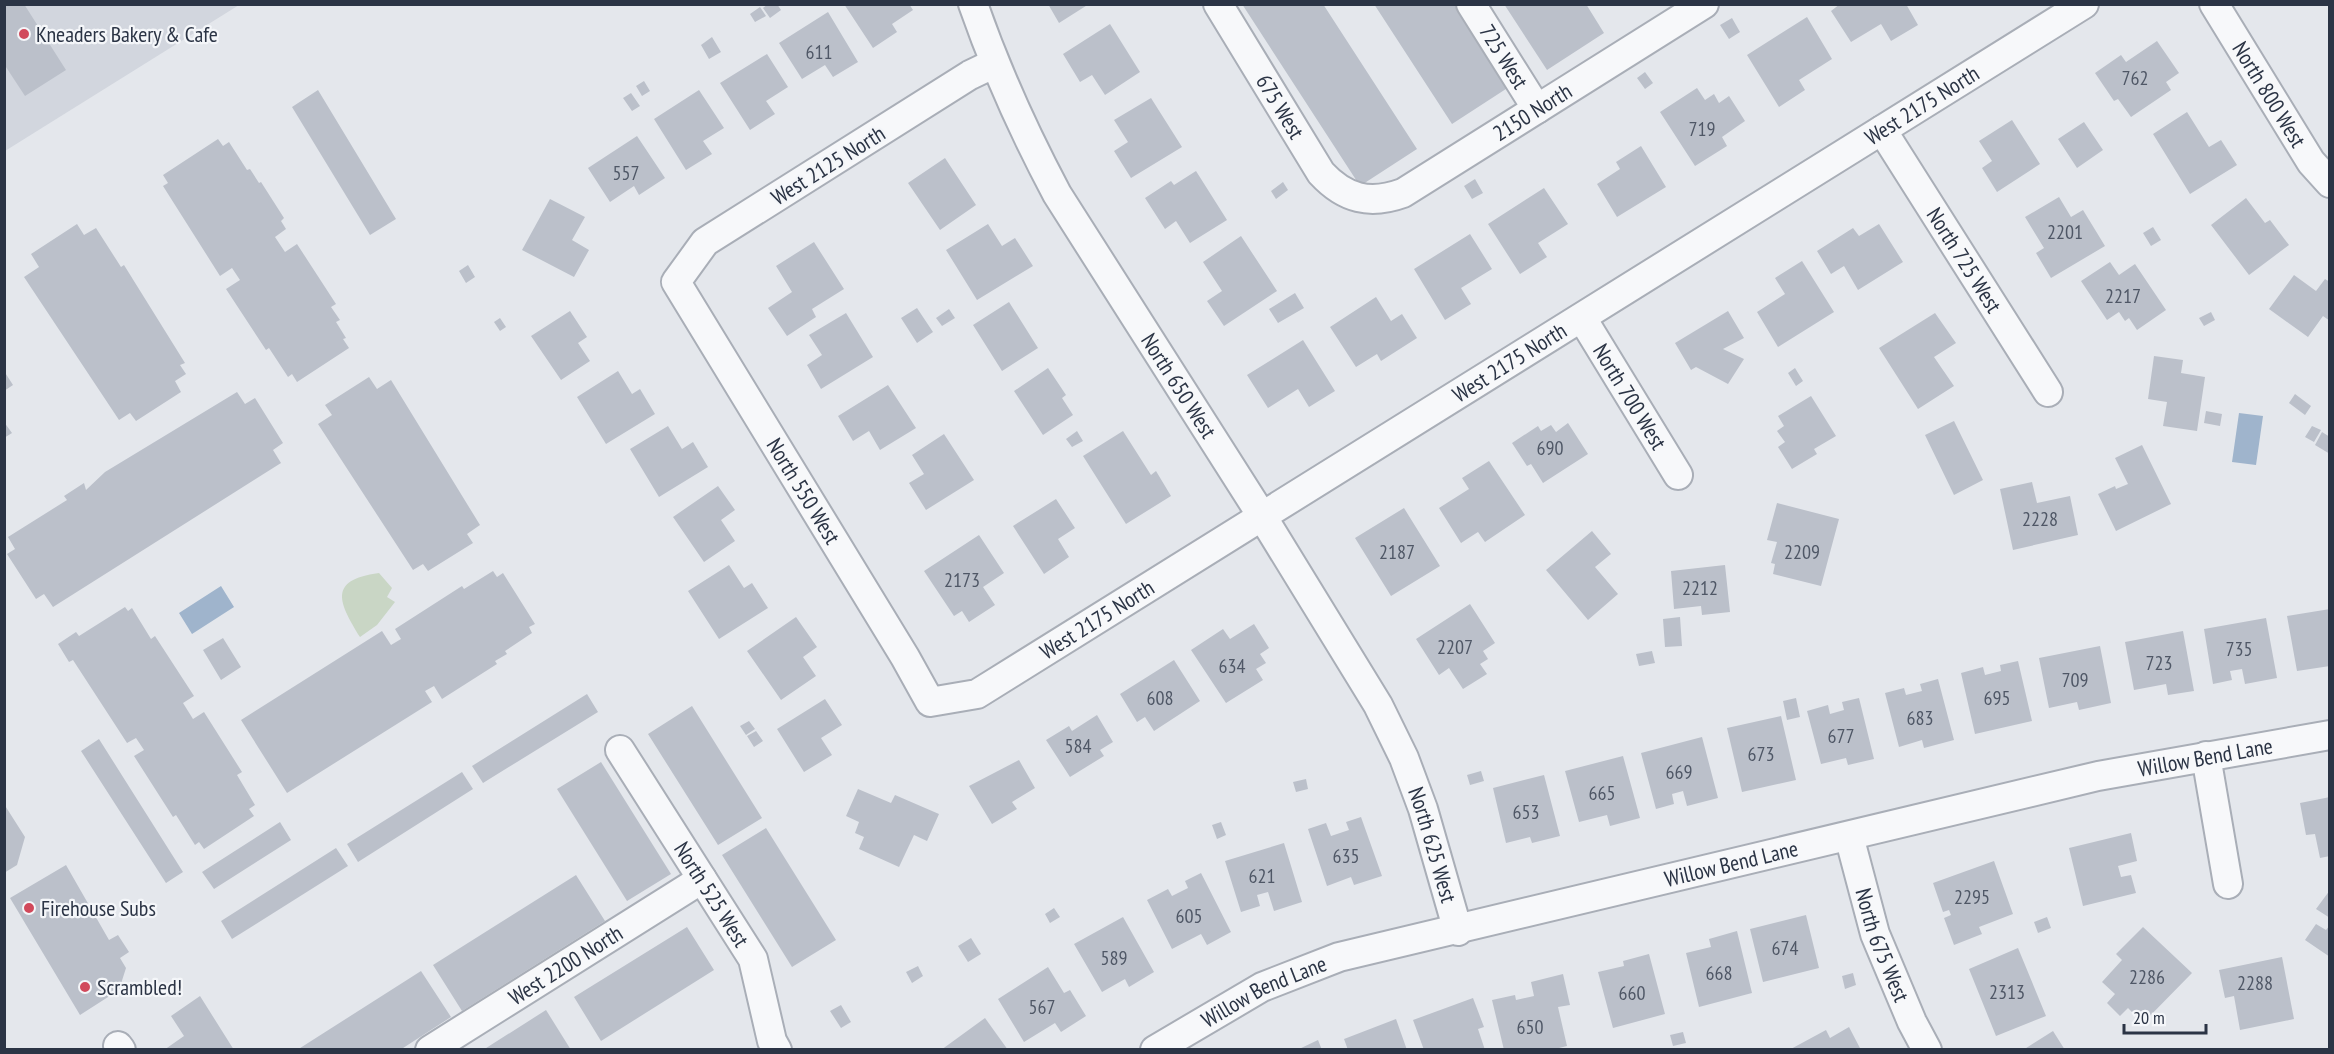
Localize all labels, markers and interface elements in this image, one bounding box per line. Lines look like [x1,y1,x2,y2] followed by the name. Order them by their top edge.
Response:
[1473,19,1535,94] street label: 725 West
[36,20,218,48] place label: Kneaders Bakery & Cafe
[17,27,31,41] marker: Kneaders Bakery & Cafe
[2226,36,2313,152] street label: North 800 West
[806,39,833,65] house number: 611
[1860,59,1984,151] street label: West 2175 North
[2122,65,2149,91] house number: 762
[1250,69,1311,144] street label: 675 West
[1487,77,1577,147] street label: 2150 North
[1689,116,1716,142] house number: 719
[766,119,890,211] street label: West 2125 North
[613,160,640,186] house number: 557
[1921,202,2008,318] street label: North 725 West
[2047,219,2083,245] house number: 2201
[2105,283,2141,309] house number: 2217
[1447,316,1572,408] street label: West 2175 North
[1135,328,1223,443] street label: North 650 West
[1587,338,1673,455] street label: North 700 West
[761,433,847,549] street label: North 550 West
[1537,435,1564,461] house number: 690
[2022,506,2058,532] house number: 2228
[1379,539,1415,565] house number: 2187
[1784,539,1820,565] house number: 2209
[944,567,980,593] house number: 2173
[1035,573,1159,665] street label: West 2175 North
[1682,575,1718,601] house number: 2212
[1437,634,1473,660] house number: 2207
[2226,636,2253,662] house number: 735
[2146,650,2173,676] house number: 723
[1219,653,1246,679] house number: 634
[2062,667,2089,693] house number: 709
[1147,685,1174,711] house number: 608
[1984,685,2011,711] house number: 695
[1907,705,1934,731] house number: 683
[1828,723,1855,749] house number: 677
[2136,731,2275,783] street label: Willow Bend Lane
[1065,733,1092,759] house number: 584
[1748,741,1775,767] house number: 673
[1666,759,1693,785] house number: 669
[1589,780,1616,806] house number: 665
[1402,783,1463,906] street label: North 625 West
[1513,799,1540,825] house number: 653
[1662,834,1801,893] street label: Willow Bend Lane
[668,837,756,952] street label: North 525 West
[1333,843,1360,869] house number: 635
[1249,863,1276,889] house number: 621
[1954,884,1990,910] house number: 2295
[1849,885,1916,1006] street label: North 675 West
[41,894,156,922] place label: Firehouse Subs
[22,901,36,915] marker: Firehouse Subs
[1176,903,1203,929] house number: 605
[503,919,628,1011] street label: West 2200 North
[1772,935,1799,961] house number: 674
[1101,945,1128,971] house number: 589
[1196,949,1330,1034] street label: Willow Bend Lane
[1706,960,1733,986] house number: 668
[2129,964,2165,990] house number: 2286
[2237,970,2273,996] house number: 2288
[97,973,182,1001] place label: Scrambled!
[1989,979,2025,1005] house number: 2313
[78,980,92,994] marker: Scrambled!
[1619,980,1646,1006] house number: 660
[1029,994,1056,1020] house number: 567
[2124,997,2206,1035] scale bar
[2133,1006,2165,1029] text: 20 m
[1517,1014,1544,1040] house number: 650

